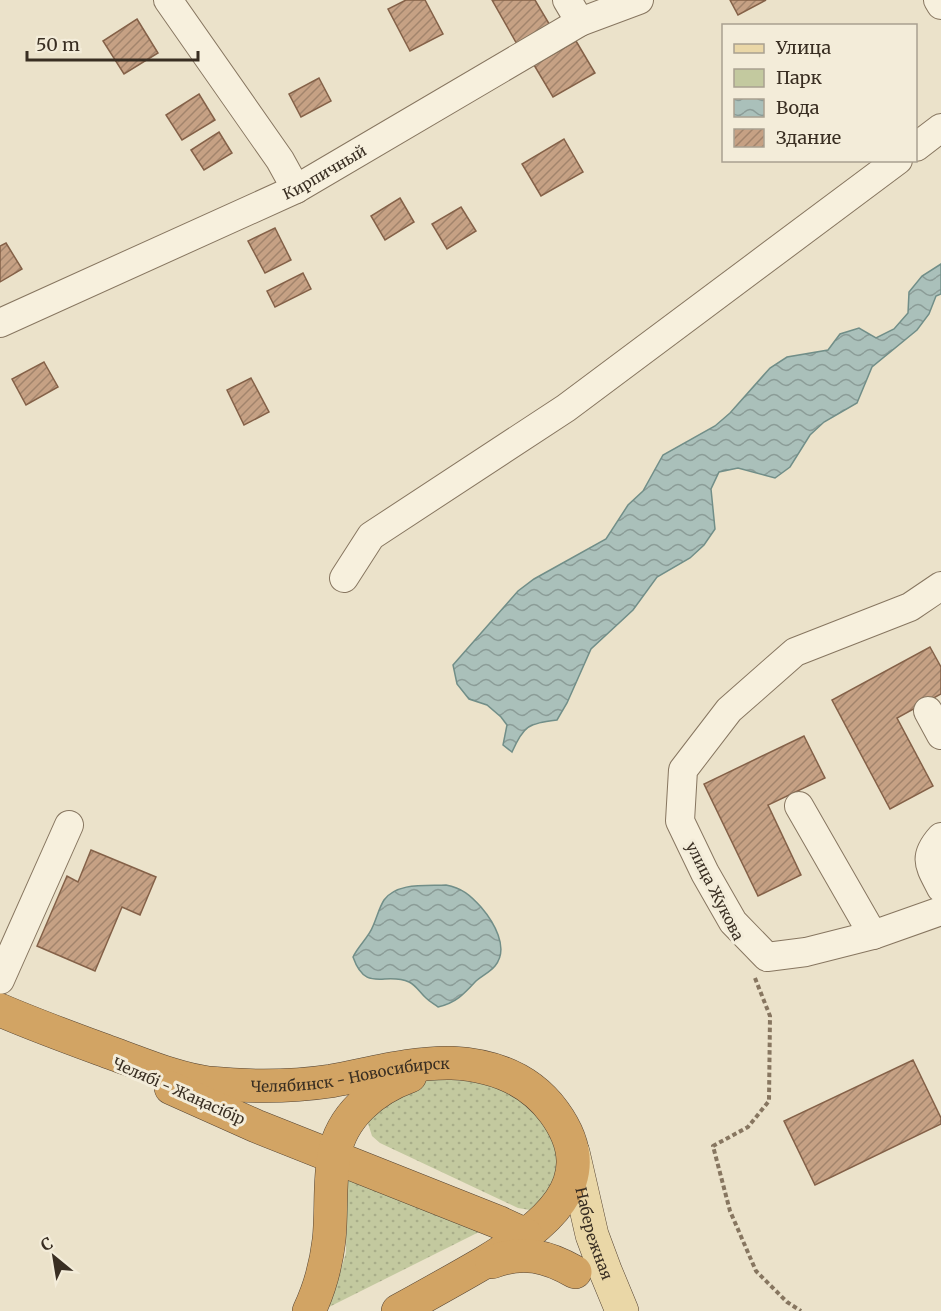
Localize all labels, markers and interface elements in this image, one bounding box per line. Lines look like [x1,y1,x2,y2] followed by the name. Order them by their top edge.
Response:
[27,24,198,62] scale bar
[722,24,917,162] legend
[36,33,80,56] text: 50 m
[775,36,831,59] text: Улица
[776,66,822,89] text: Парк
[776,96,820,119] text: Вода
[776,126,841,149] text: Здание
[280,140,370,203] street label: Кирпичный
[682,839,748,943] street label: улица Жукова
[110,1053,248,1129] street label: Челябі - Жаңасібір
[251,1053,450,1095] street label: Челябинск - Новосибирск
[572,1185,617,1282] street label: Набережная
[24,1227,84,1287] north arrow
[37,1233,56,1255] text: С

